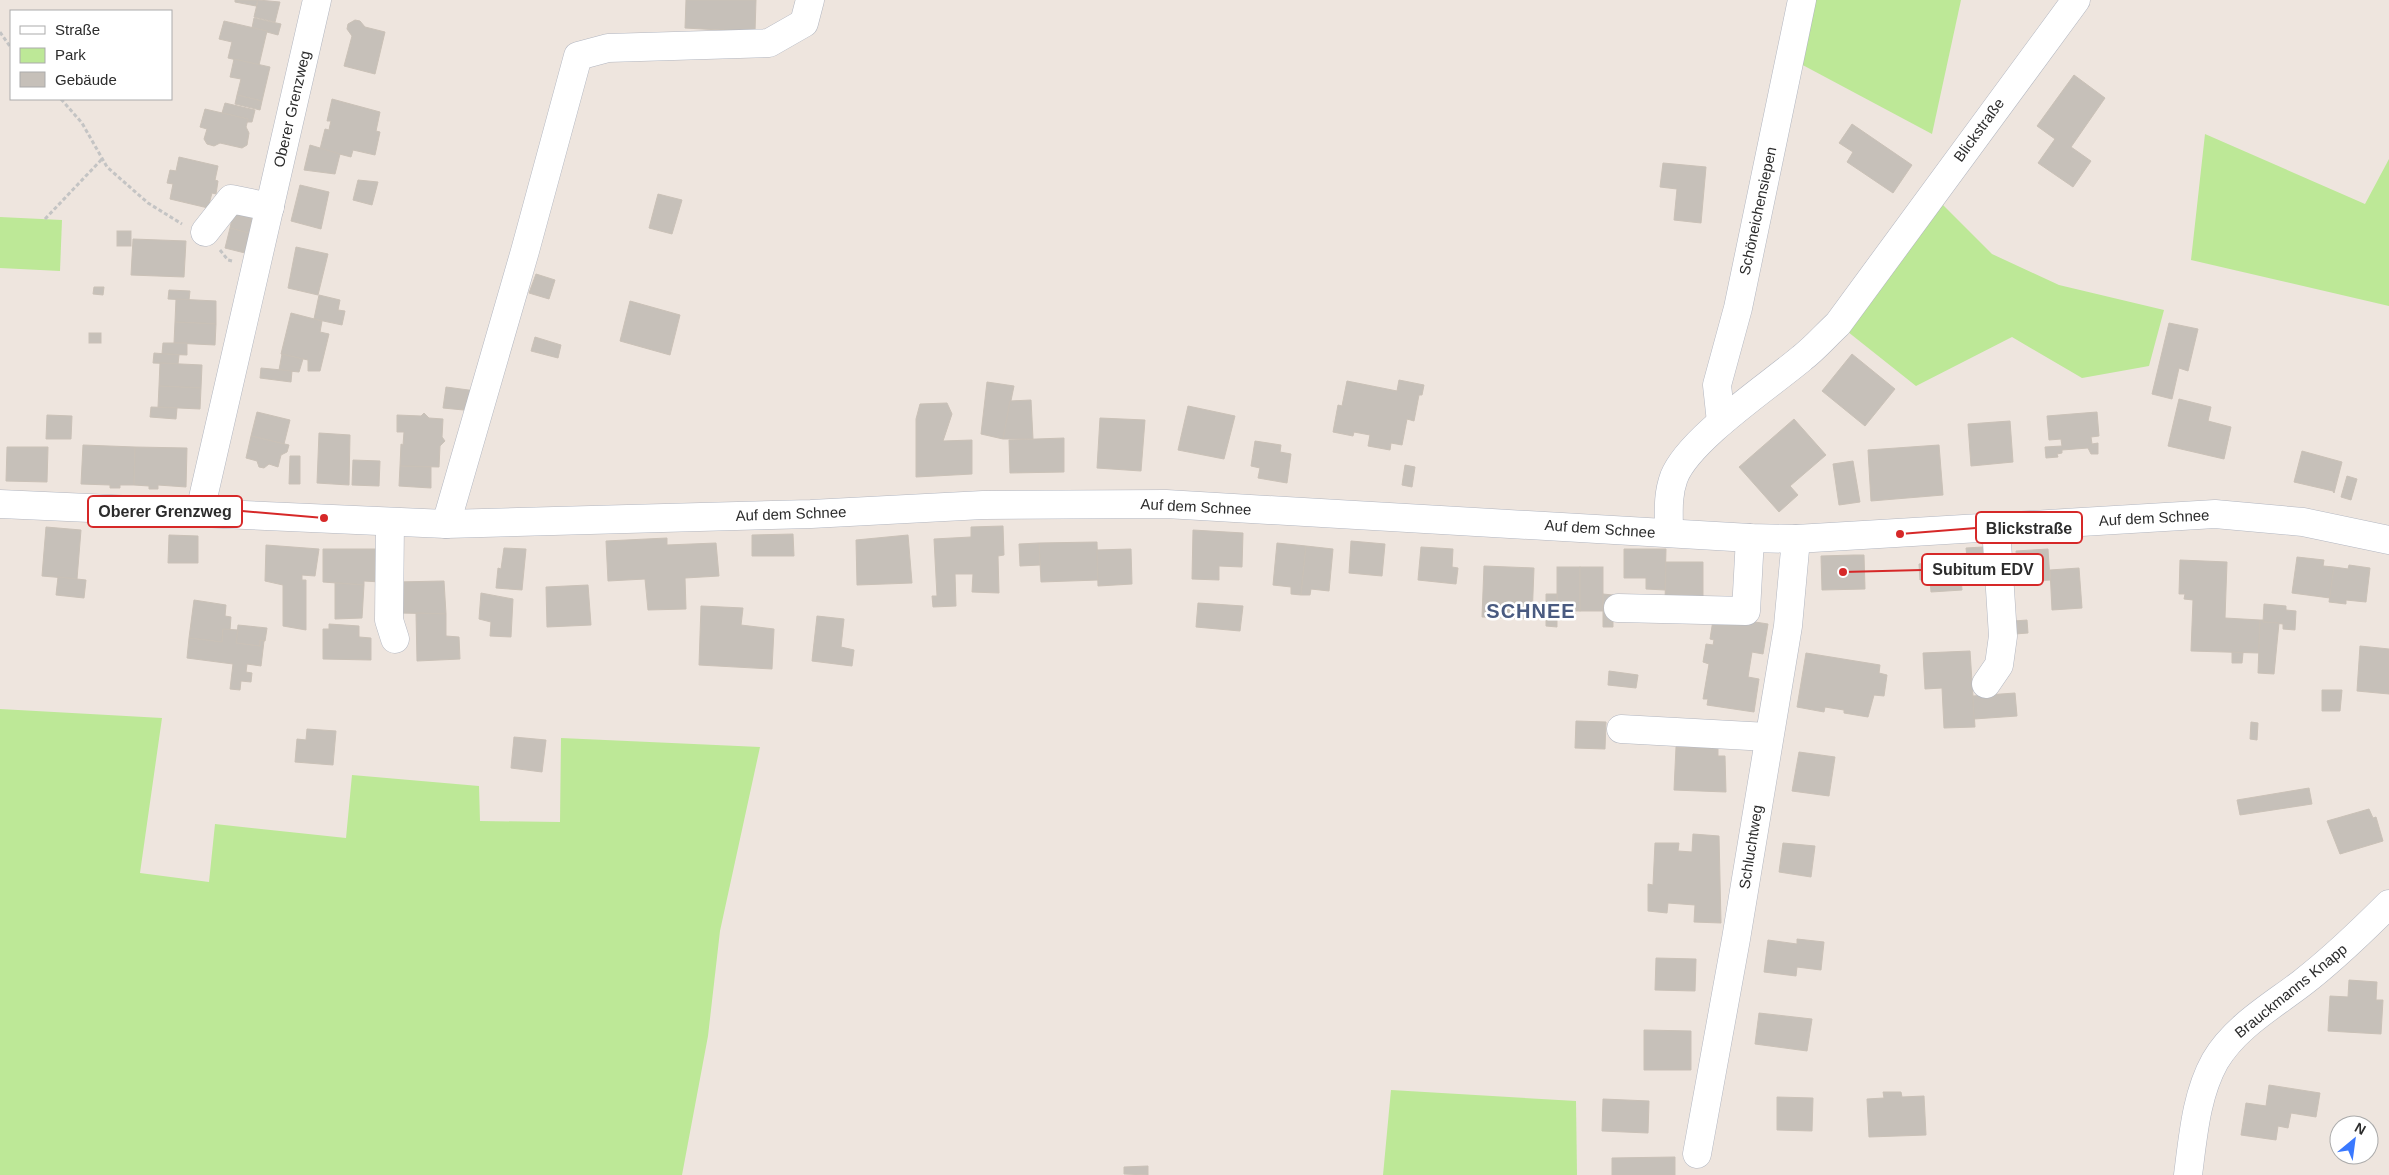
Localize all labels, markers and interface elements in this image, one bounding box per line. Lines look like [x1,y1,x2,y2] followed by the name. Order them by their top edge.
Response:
[10,10,172,100] legend
[55,21,100,38] text: Straße
[55,46,86,63] text: Park
[270,49,313,169] street label: Oberer Grenzweg
[55,71,117,88] text: Gebäude
[1950,95,2007,165] street label: Blickstraße
[1736,145,1779,277] street label: Schöneichensiepen
[1140,495,1252,518] street label: Auf dem Schnee
[88,496,242,527] callout: Oberer Grenzweg
[98,503,232,520] text: Oberer Grenzweg
[735,503,847,524] street label: Auf dem Schnee
[2098,506,2210,529] street label: Auf dem Schnee
[1976,512,2082,543] callout: Blickstraße
[1544,516,1656,541] street label: Auf dem Schnee
[1986,520,2072,537] text: Blickstraße
[1922,554,2043,585] callout: Subitum EDV
[1932,561,2034,578] text: Subitum EDV
[1486,600,1576,622] district label: SCHNEE
[1735,804,1766,890] street label: Schluchtweg
[2231,940,2350,1041] street label: Brauckmanns Knapp
[2329,1115,2379,1165] north arrow
[2352,1119,2369,1138] text: N

